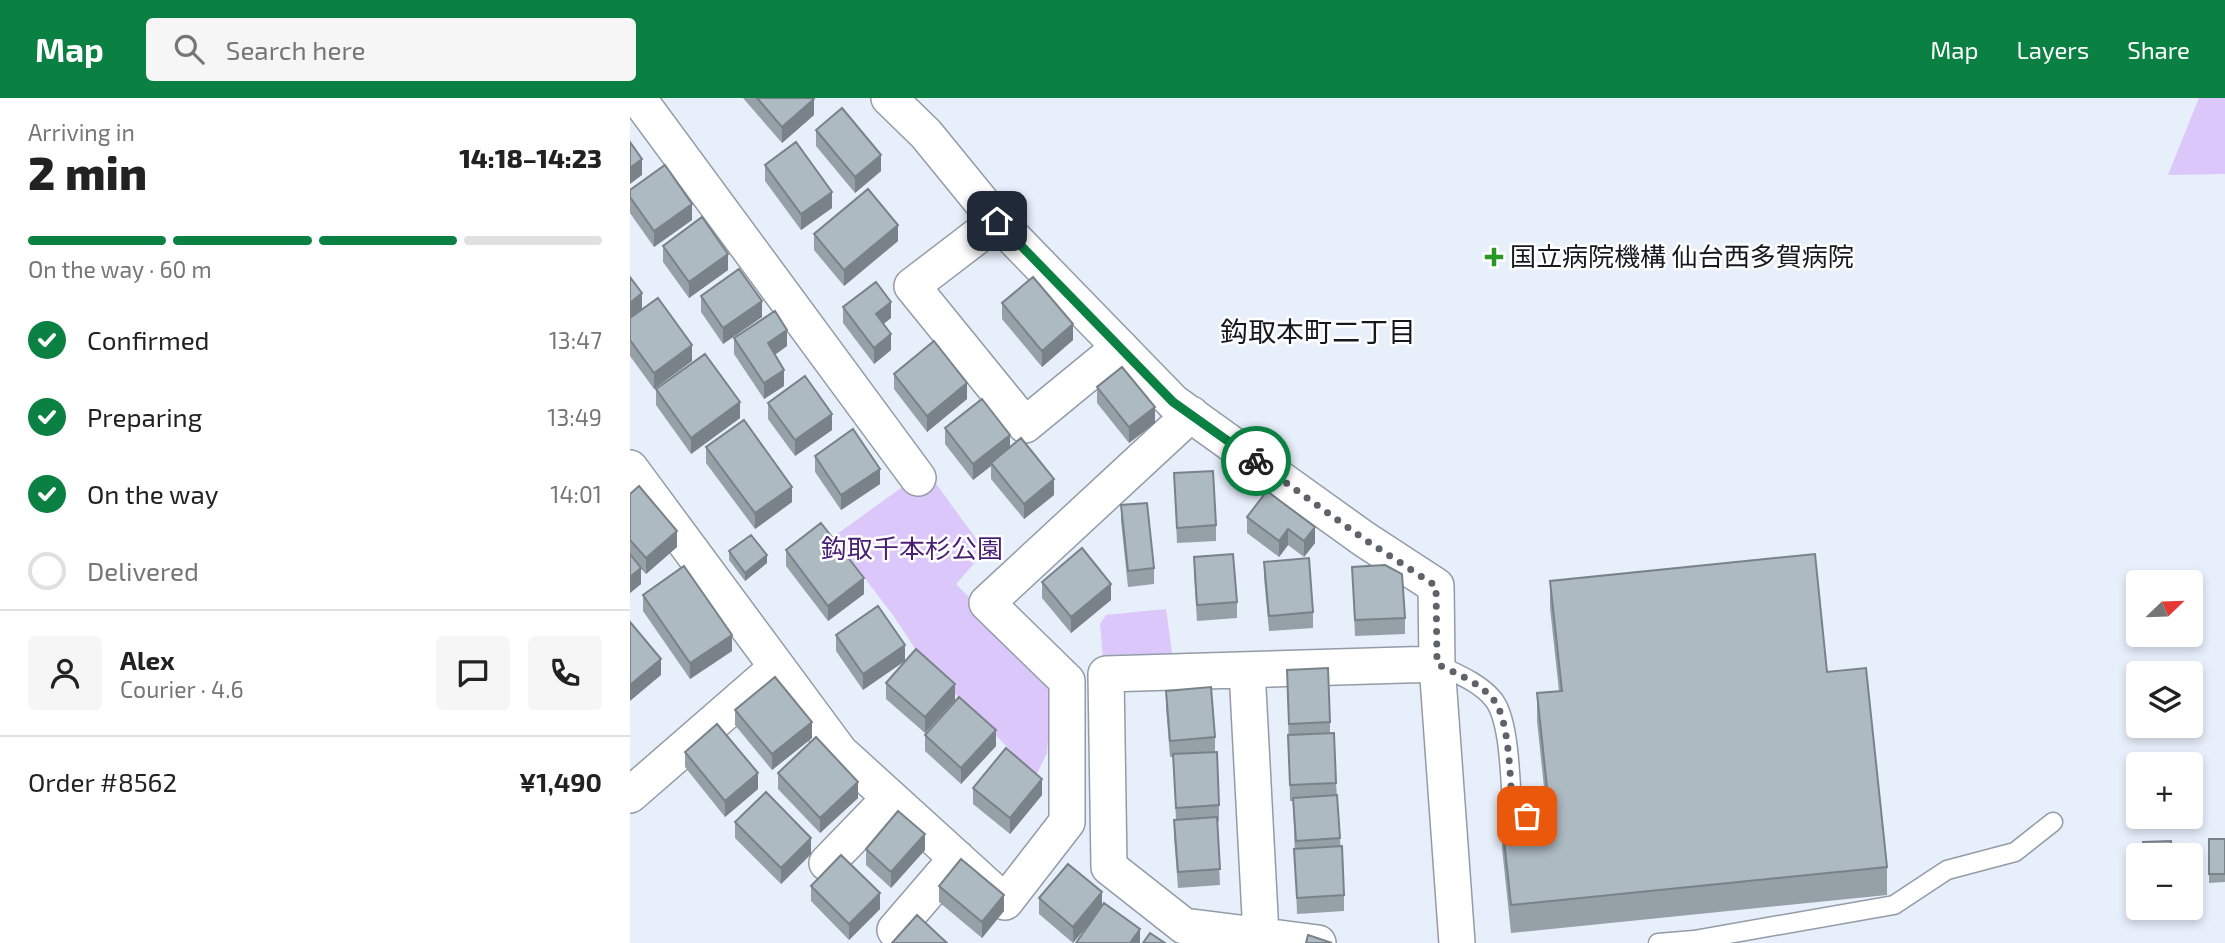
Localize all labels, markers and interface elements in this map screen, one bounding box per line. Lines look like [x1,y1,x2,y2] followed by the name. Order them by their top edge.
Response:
[146,18,636,81] search box
[35,29,104,69] text: Map
[170,30,208,68] icon: search
[226,34,365,65] text: Search here
[1930,35,1978,64] text: Map
[2016,35,2089,64] text: Layers
[2127,35,2190,64] text: Share
[28,118,135,146] text: Arriving in
[459,142,602,173] text: 14:18–14:23
[28,144,147,199] text: 2 min
[967,191,1027,251] pin
[978,202,1016,240] icon: home
[1510,240,1854,271] place label: 国立病院機構 仙台西多賀病院
[1484,247,1504,267] marker: 国立病院機構 仙台西多賀病院
[28,255,212,283] text: On the way · 60 m
[1220,314,1416,348] district label: 鈎取本町二丁目
[28,321,66,359] icon: check
[87,324,210,355] text: Confirmed
[549,326,602,354] text: 13:47
[28,398,66,436] icon: check
[87,401,202,432] text: Preparing
[547,403,602,431] text: 13:49
[1221,426,1291,496] courier
[1237,442,1275,480] icon: bike
[28,475,66,513] icon: check
[87,478,218,509] text: On the way
[550,480,602,508] text: 14:01
[821,532,1003,563] park label: 鈎取千本杉公園
[87,555,199,586] text: Delivered
[2126,570,2203,648] north arrow
[2126,570,2203,920] map controls
[28,636,102,710] button: person
[436,636,510,710] button: chat
[528,636,602,710] button: phone
[120,644,175,675] text: Alex
[2126,661,2203,738] button: layers
[120,675,244,703] text: Courier · 4.6
[2126,752,2203,829] button: +
[28,766,177,797] text: Order #8562
[519,766,602,797] text: ¥1,490
[1497,786,1557,846] pin
[1508,797,1546,835] icon: bag
[2126,843,2203,920] button: −

